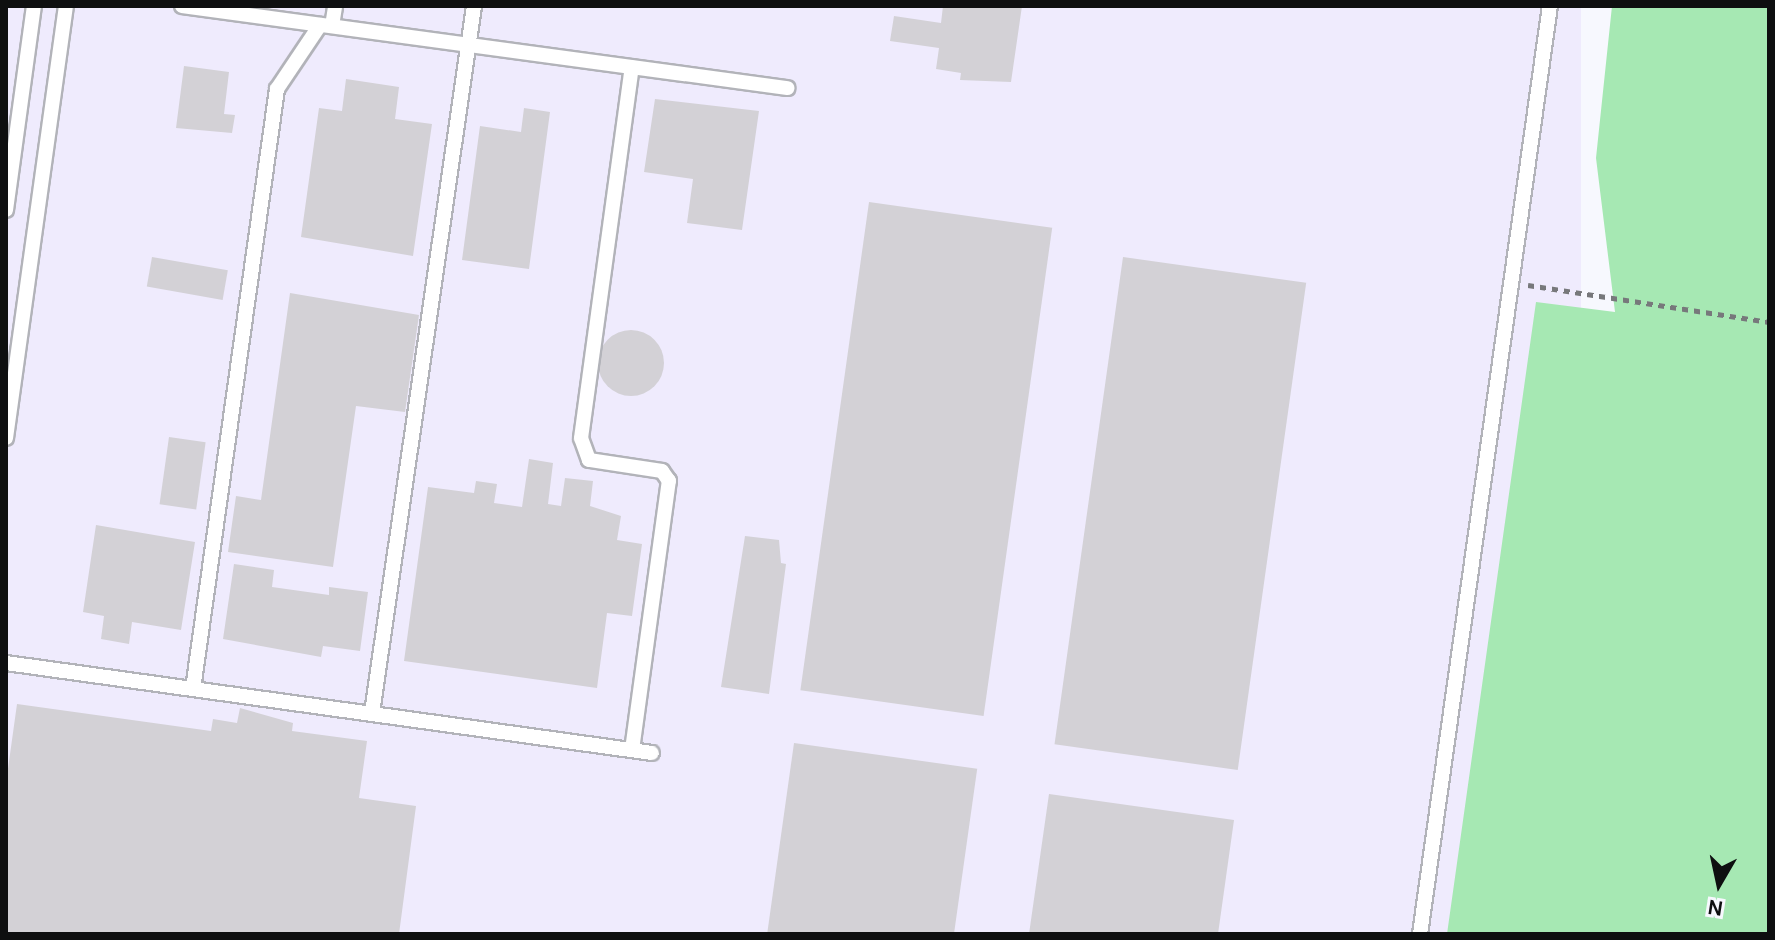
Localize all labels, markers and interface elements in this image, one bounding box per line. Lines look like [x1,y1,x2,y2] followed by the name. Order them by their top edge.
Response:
[1679,844,1759,924] north arrow
[1705,894,1725,922] text: N

